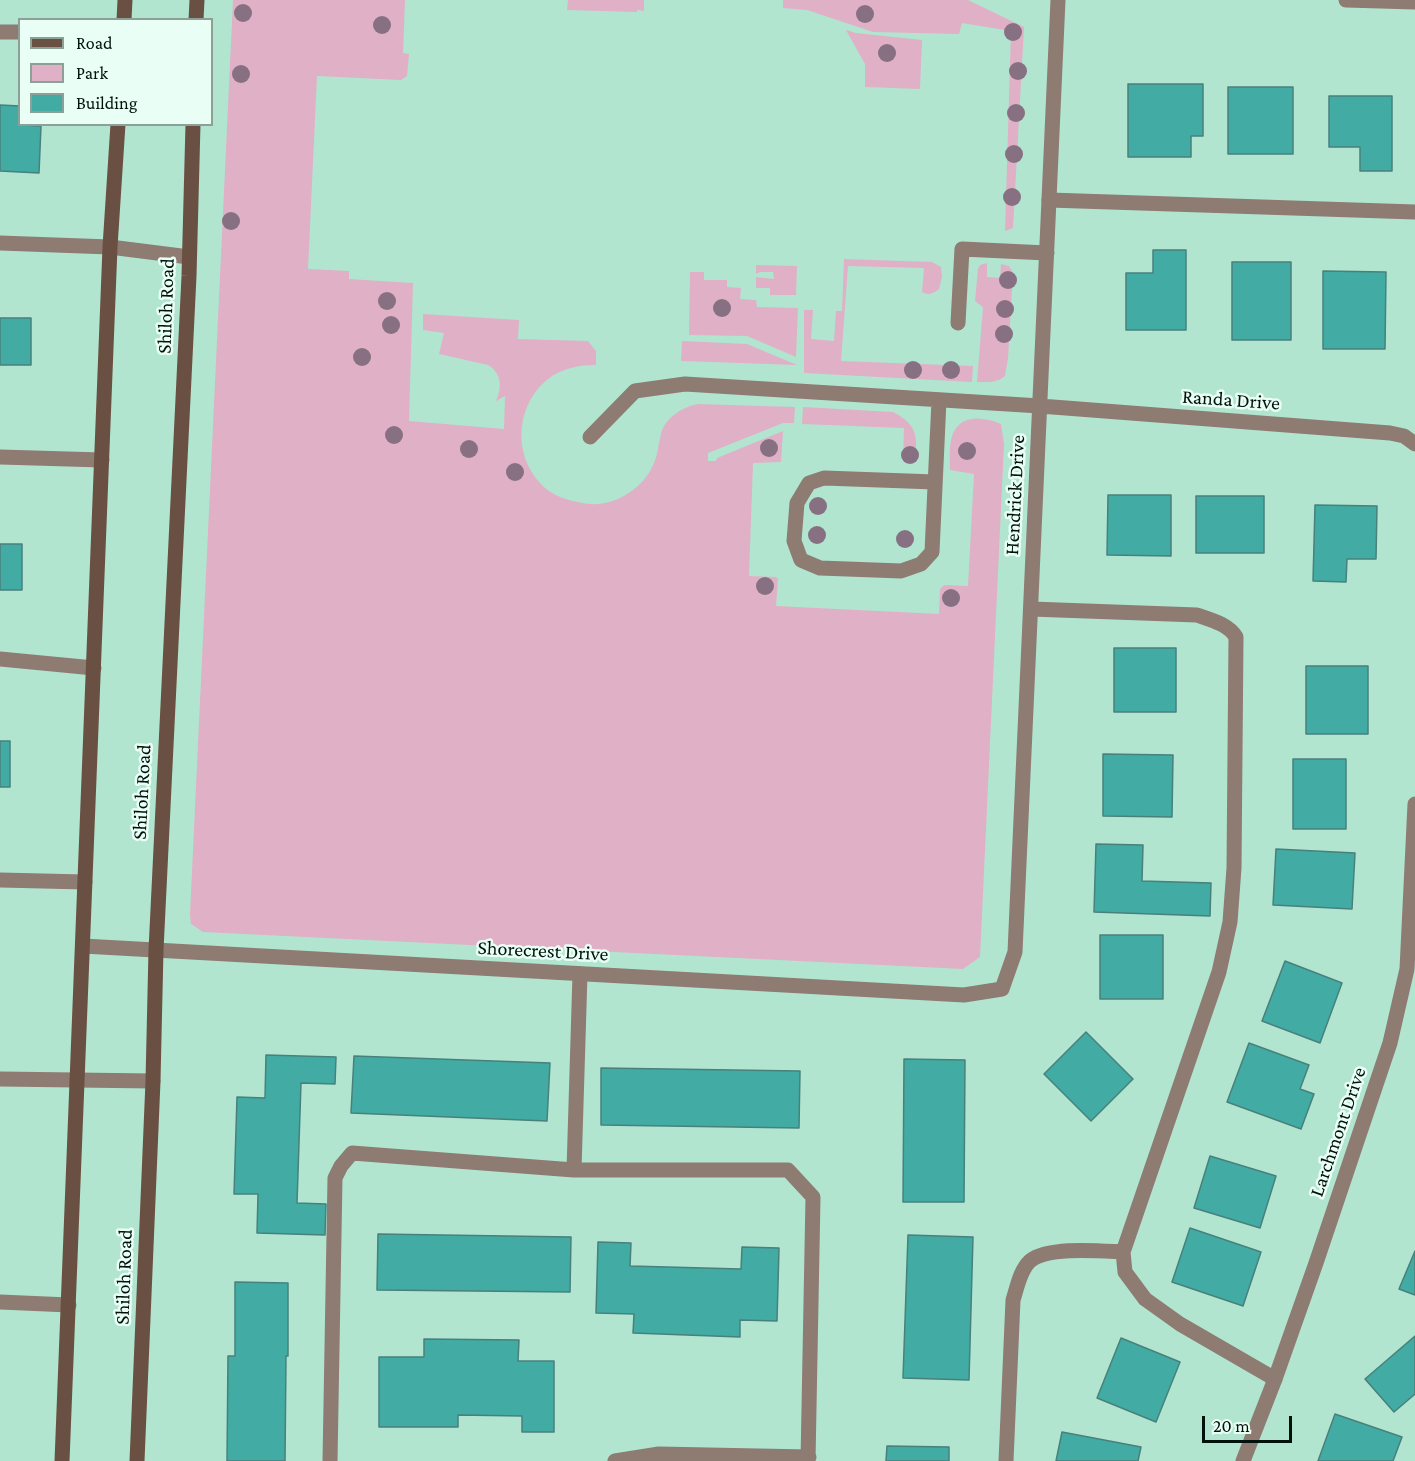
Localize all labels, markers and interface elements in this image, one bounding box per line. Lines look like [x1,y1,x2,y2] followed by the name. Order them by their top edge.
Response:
[18,18,213,126] legend
[76,33,113,53] text: Road
[76,63,108,83] text: Park
[76,93,137,113] text: Building
[152,258,180,354] street label: Shiloh Road
[1181,385,1281,415] street label: Randa Drive
[1000,434,1030,556] street label: Hendrick Drive
[128,744,156,840] street label: Shiloh Road
[477,936,609,966] street label: Shorecrest Drive
[1305,1064,1371,1200] street label: Larchmont Drive
[110,1229,138,1325] street label: Shiloh Road
[1205,1404,1295,1442] scale bar
[1213,1416,1250,1436] text: 20 m

